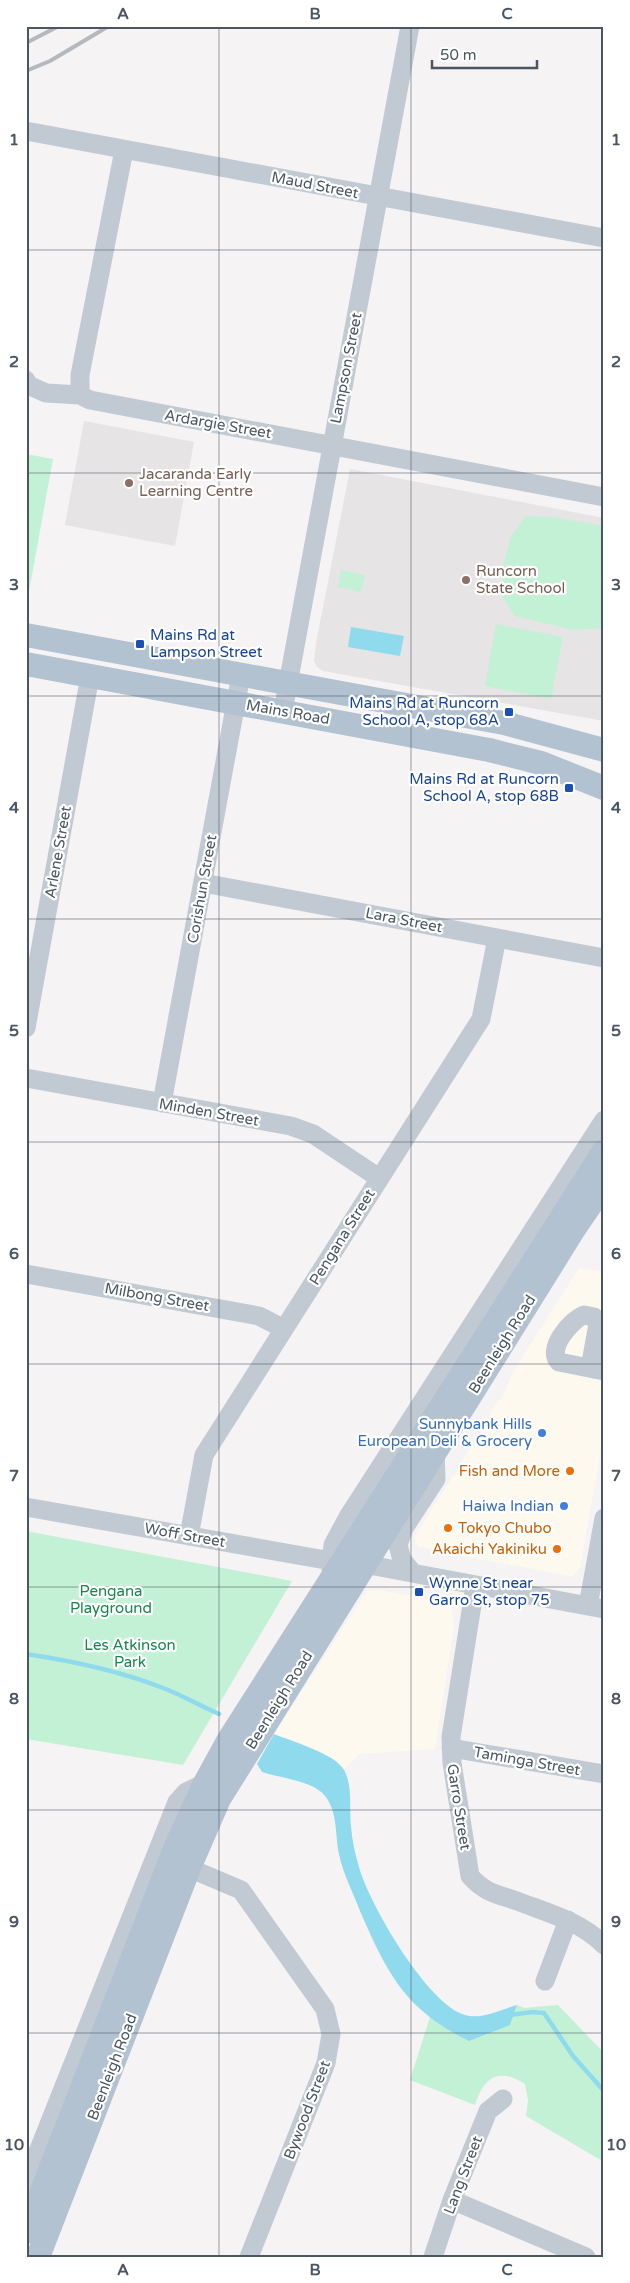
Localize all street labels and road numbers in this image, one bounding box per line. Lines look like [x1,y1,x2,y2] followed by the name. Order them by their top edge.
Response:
[270,168,360,202] street label: Maud Street
[326,311,366,425] street label: Lampson Street
[163,406,273,442] street label: Ardargie Street
[245,696,331,728] street label: Mains Road
[41,804,75,900] street label: Arlene Street
[184,833,220,945] street label: Corishun Street
[364,904,444,936] street label: Lara Street
[158,1094,261,1130] street label: Minden Street
[305,1185,379,1288] street label: Pengana Street
[103,1279,211,1315] street label: Milbong Street
[465,1291,539,1397] street label: Beenleigh Road
[143,1519,227,1551] street label: Woff Street
[242,1647,316,1753] street label: Beenleigh Road
[472,1743,582,1779] street label: Taminga Street
[443,1763,475,1852] street label: Garro Street
[83,2011,141,2123] street label: Beenleigh Road
[280,2058,334,2162] street label: Bywood Street
[440,2133,486,2217] street label: Lang Street

